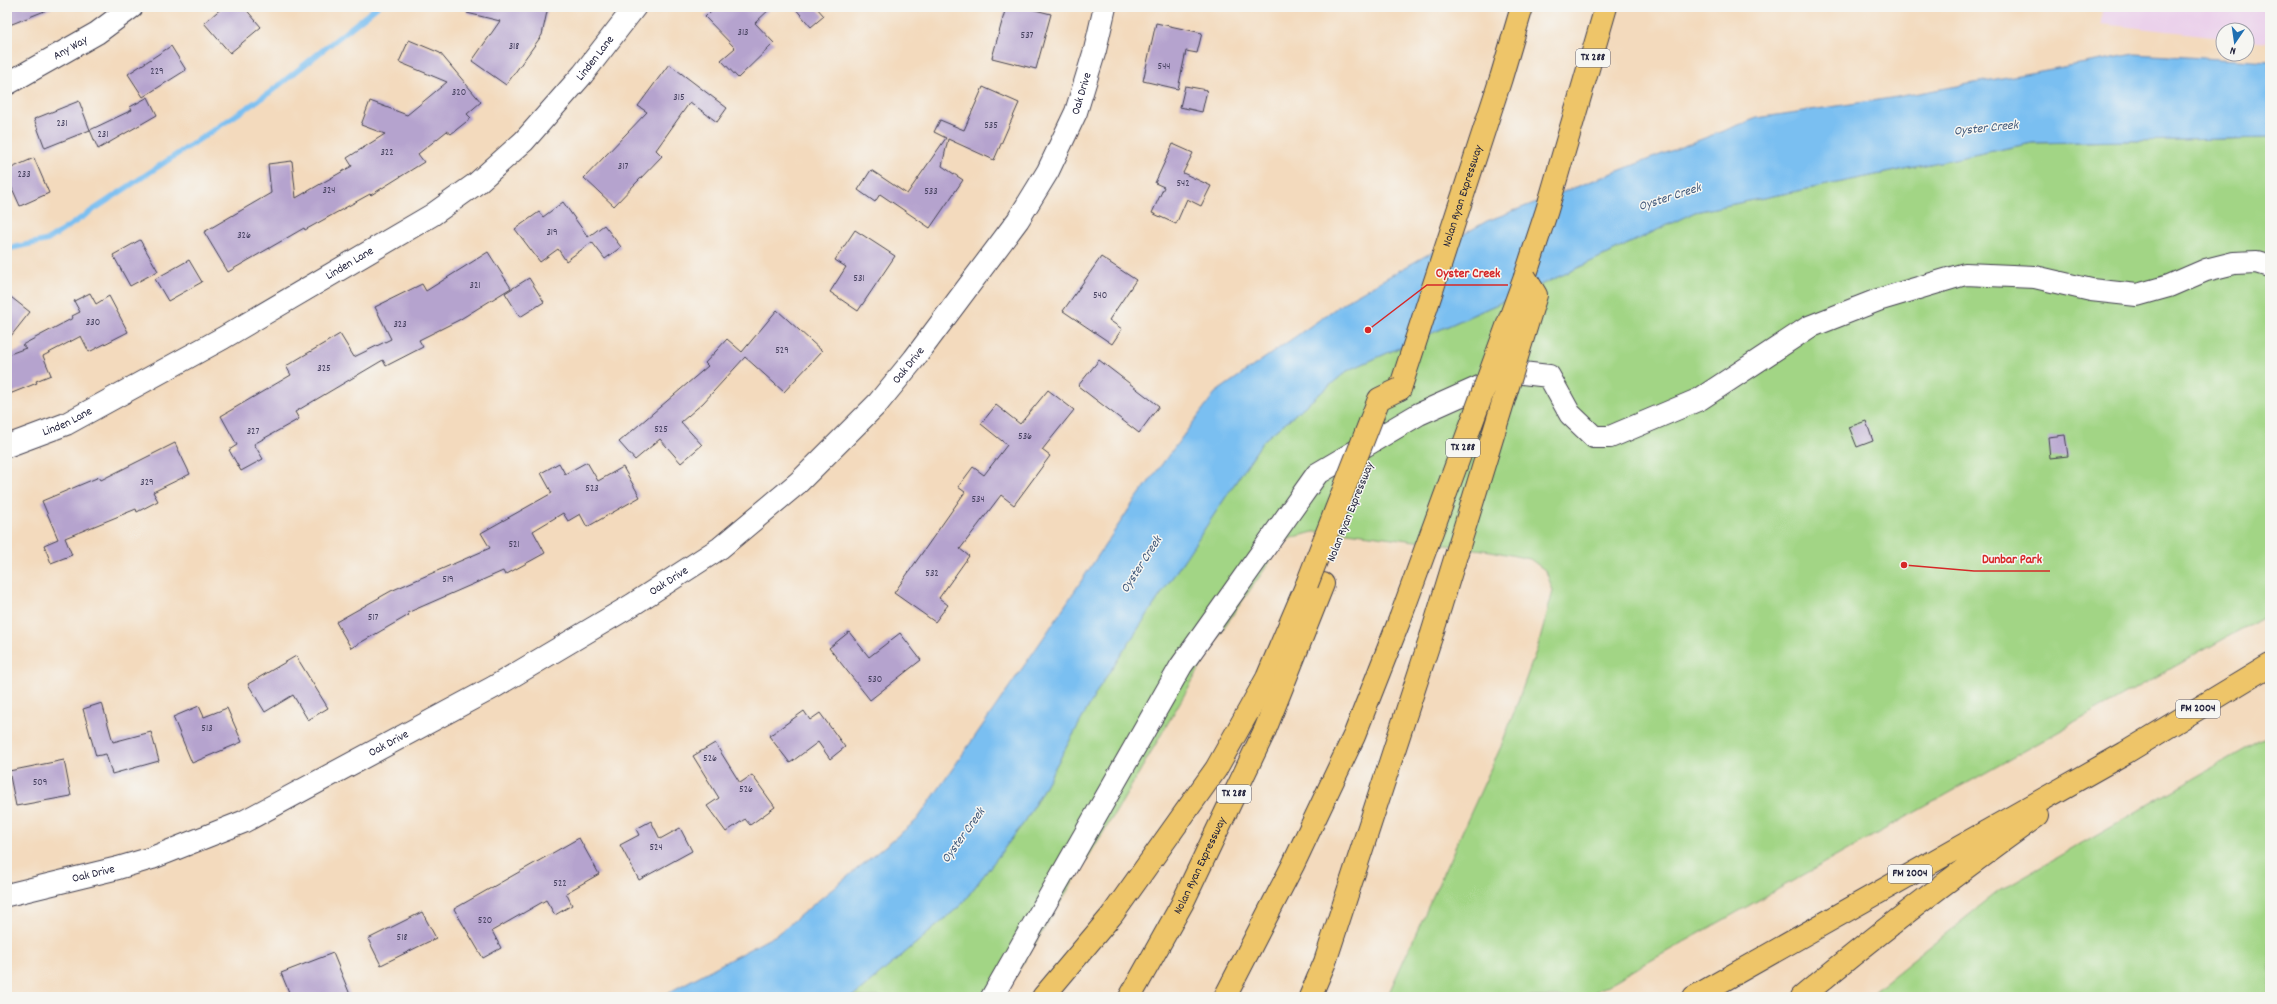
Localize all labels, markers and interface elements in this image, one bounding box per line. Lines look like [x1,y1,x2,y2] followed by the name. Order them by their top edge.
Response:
[2215,22,2255,62] north arrow
[737,26,749,40] house number: 313
[1021,29,1034,43] house number: 537
[50,31,92,65] street label: Any Way
[572,32,618,85] street label: Linden Lane
[509,40,519,54] house number: 318
[2228,41,2238,58] text: N
[1576,49,1610,67] road number: TX 288
[1158,60,1170,74] house number: 544
[150,65,164,79] house number: 229
[1067,70,1096,117] street label: Oak Drive
[452,86,466,100] house number: 320
[673,91,685,105] house number: 315
[1953,116,2021,142] water label: Oyster Creek
[57,117,68,131] house number: 231
[984,119,998,133] house number: 535
[98,128,109,142] house number: 231
[1438,142,1488,249] street label: Nolan Ryan Expressway
[380,146,394,160] house number: 322
[618,160,628,174] house number: 317
[17,168,31,182] house number: 233
[1176,177,1190,191] house number: 542
[1636,178,1705,217] water label: Oyster Creek
[323,184,335,198] house number: 324
[924,185,938,199] house number: 533
[546,226,558,240] house number: 319
[237,229,251,243] house number: 326
[322,243,377,284] street label: Linden Lane
[1427,260,1508,285] callout: Oyster Creek
[1436,265,1501,284] text: Oyster Creek
[853,272,865,286] house number: 531
[470,279,481,293] house number: 321
[1093,289,1107,303] house number: 540
[86,316,100,330] house number: 330
[393,318,407,332] house number: 323
[888,343,929,388] street label: Oak Drive
[775,344,789,358] house number: 529
[317,362,331,376] house number: 325
[40,403,95,441] street label: Linden Lane
[654,423,668,437] house number: 525
[247,425,259,439] house number: 327
[1018,430,1032,444] house number: 536
[1446,439,1480,457] road number: TX 288
[1323,459,1379,564] street label: Nolan Ryan Expressway
[140,476,154,490] house number: 329
[585,482,599,496] house number: 523
[971,493,985,507] house number: 534
[1116,531,1168,597] water label: Oyster Creek
[508,538,520,552] house number: 521
[1974,546,2050,571] callout: Dunbar Park
[1982,551,2043,570] text: Dunbar Park
[646,562,692,600] street label: Oak Drive
[925,567,939,581] house number: 532
[442,573,454,587] house number: 519
[368,611,378,625] house number: 517
[868,673,882,687] house number: 530
[2176,700,2220,718] road number: FM 2004
[201,722,213,736] house number: 513
[366,726,412,761] street label: Oak Drive
[703,752,717,766] house number: 526
[33,776,47,790] house number: 509
[739,783,753,797] house number: 526
[1217,785,1251,803] road number: TX 288
[937,803,992,868] water label: Oyster Creek
[1169,813,1231,917] street label: Nolan Ryan Expressway
[649,841,663,855] house number: 524
[70,861,117,887] street label: Oak Drive
[1888,865,1932,883] road number: FM 2004
[553,877,567,891] house number: 522
[478,914,492,928] house number: 520
[397,931,407,945] house number: 518

